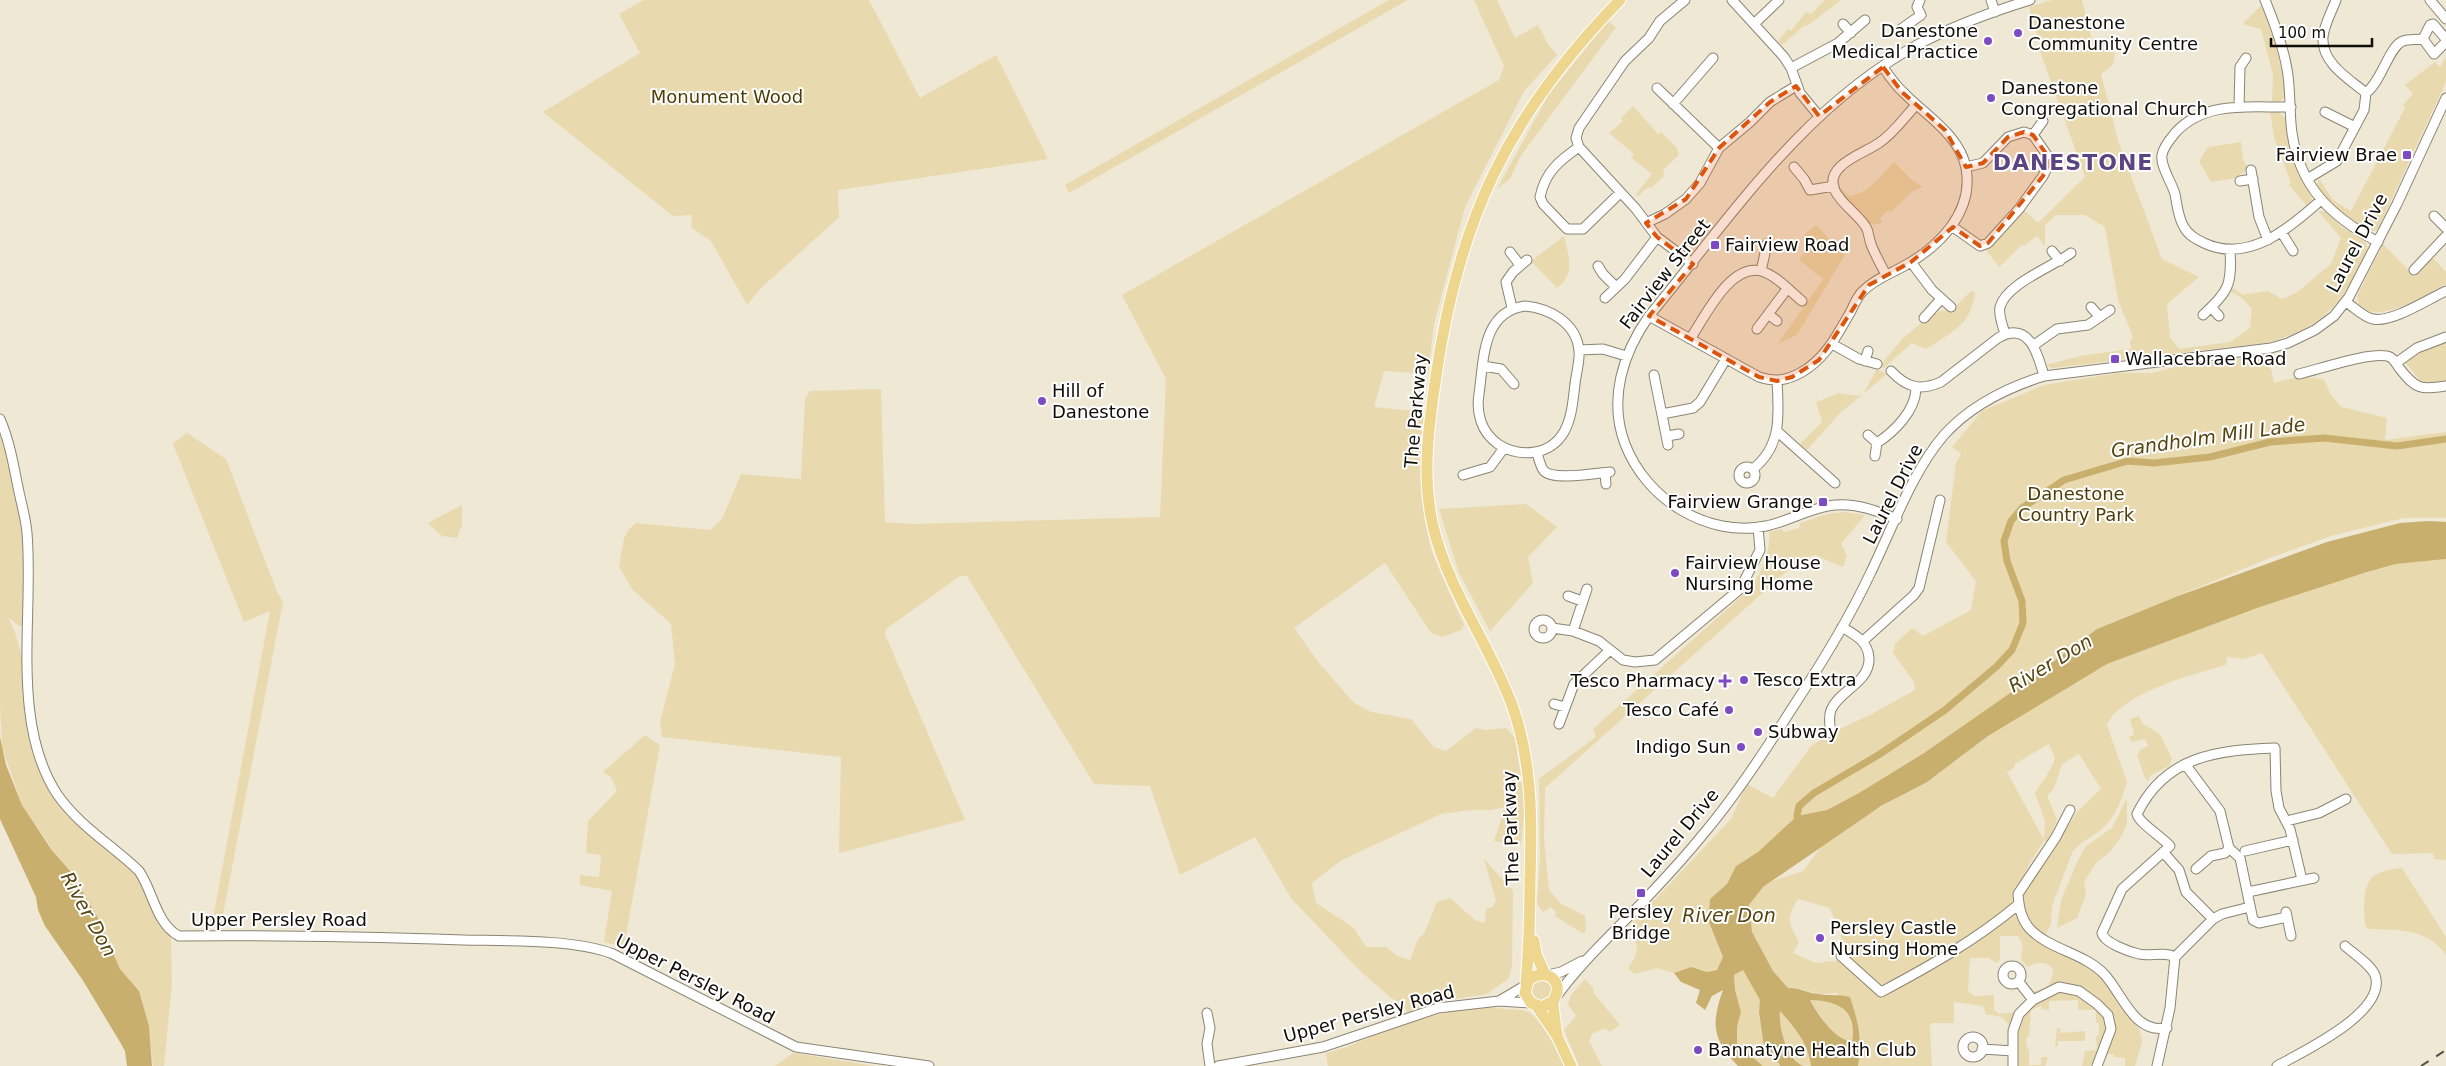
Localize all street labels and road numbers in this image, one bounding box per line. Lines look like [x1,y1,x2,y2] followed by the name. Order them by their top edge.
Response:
[2322,190,2391,296] street label: Laurel Drive
[1615,214,1714,333] street label: Fairview Street
[1400,353,1431,470] street label: The Parkway
[1858,440,1927,547] street label: Laurel Drive
[1498,770,1523,887] street label: The Parkway
[1636,784,1723,881] street label: Laurel Drive
[191,909,367,930] street label: Upper Persley Road
[612,929,778,1028] street label: Upper Persley Road
[1281,981,1457,1046] street label: Upper Persley Road

